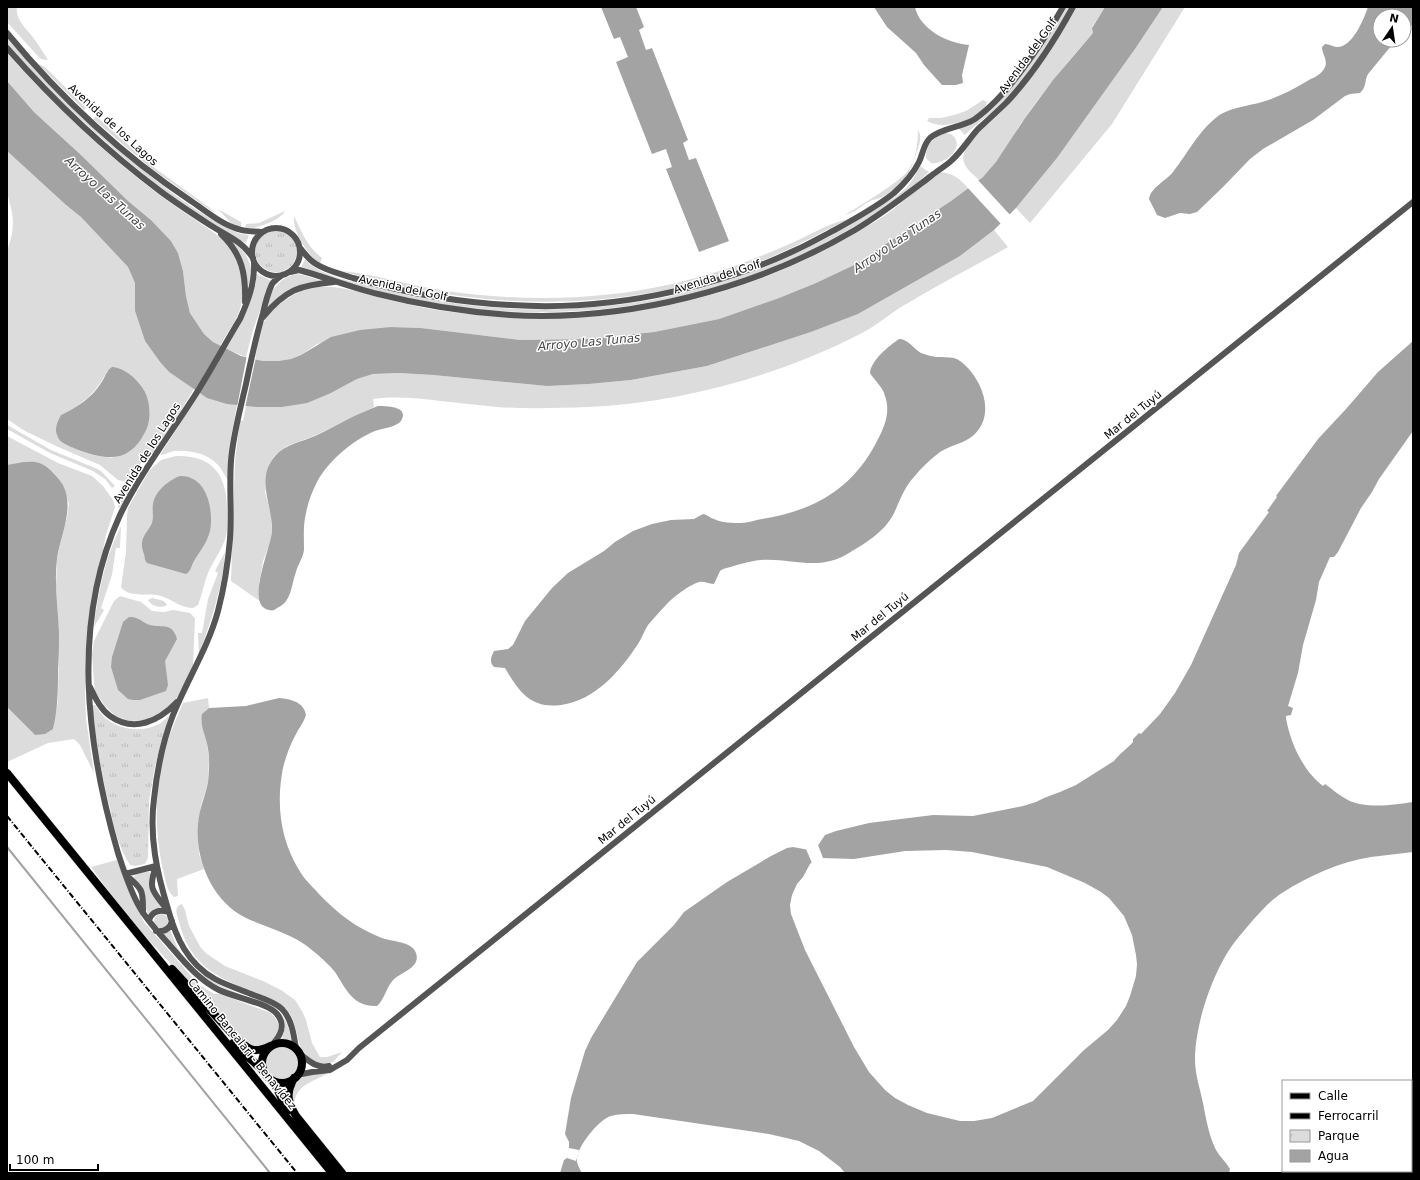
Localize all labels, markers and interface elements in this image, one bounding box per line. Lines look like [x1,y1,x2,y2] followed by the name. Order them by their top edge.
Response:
[1372,8,1412,48] north arrow
[1388,11,1400,26] text: N
[996,15,1060,96] street label: Avenida del Golf
[66,81,161,169] street label: Avenida de los Lagos
[61,153,148,233] water label: Arroyo Las Tunas
[850,206,943,276] water label: Arroyo Las Tunas
[672,257,763,296] street label: Avenida del Golf
[358,272,449,304] street label: Avenida del Golf
[536,331,641,354] water label: Arroyo Las Tunas
[1102,388,1164,442] street label: Mar del Tuyú
[111,400,183,506] street label: Avenida de los Lagos
[849,590,911,644] street label: Mar del Tuyú
[596,793,658,847] street label: Mar del Tuyú
[185,976,299,1112] street label: Camino Bancalari - Benavídez
[1282,1080,1412,1172] legend
[1318,1089,1348,1103] text: Calle
[1318,1109,1379,1123] text: Ferrocarril
[1318,1129,1359,1143] text: Parque
[10,1146,98,1172] scale bar
[1318,1149,1349,1163] text: Agua
[16,1153,54,1167] text: 100 m

